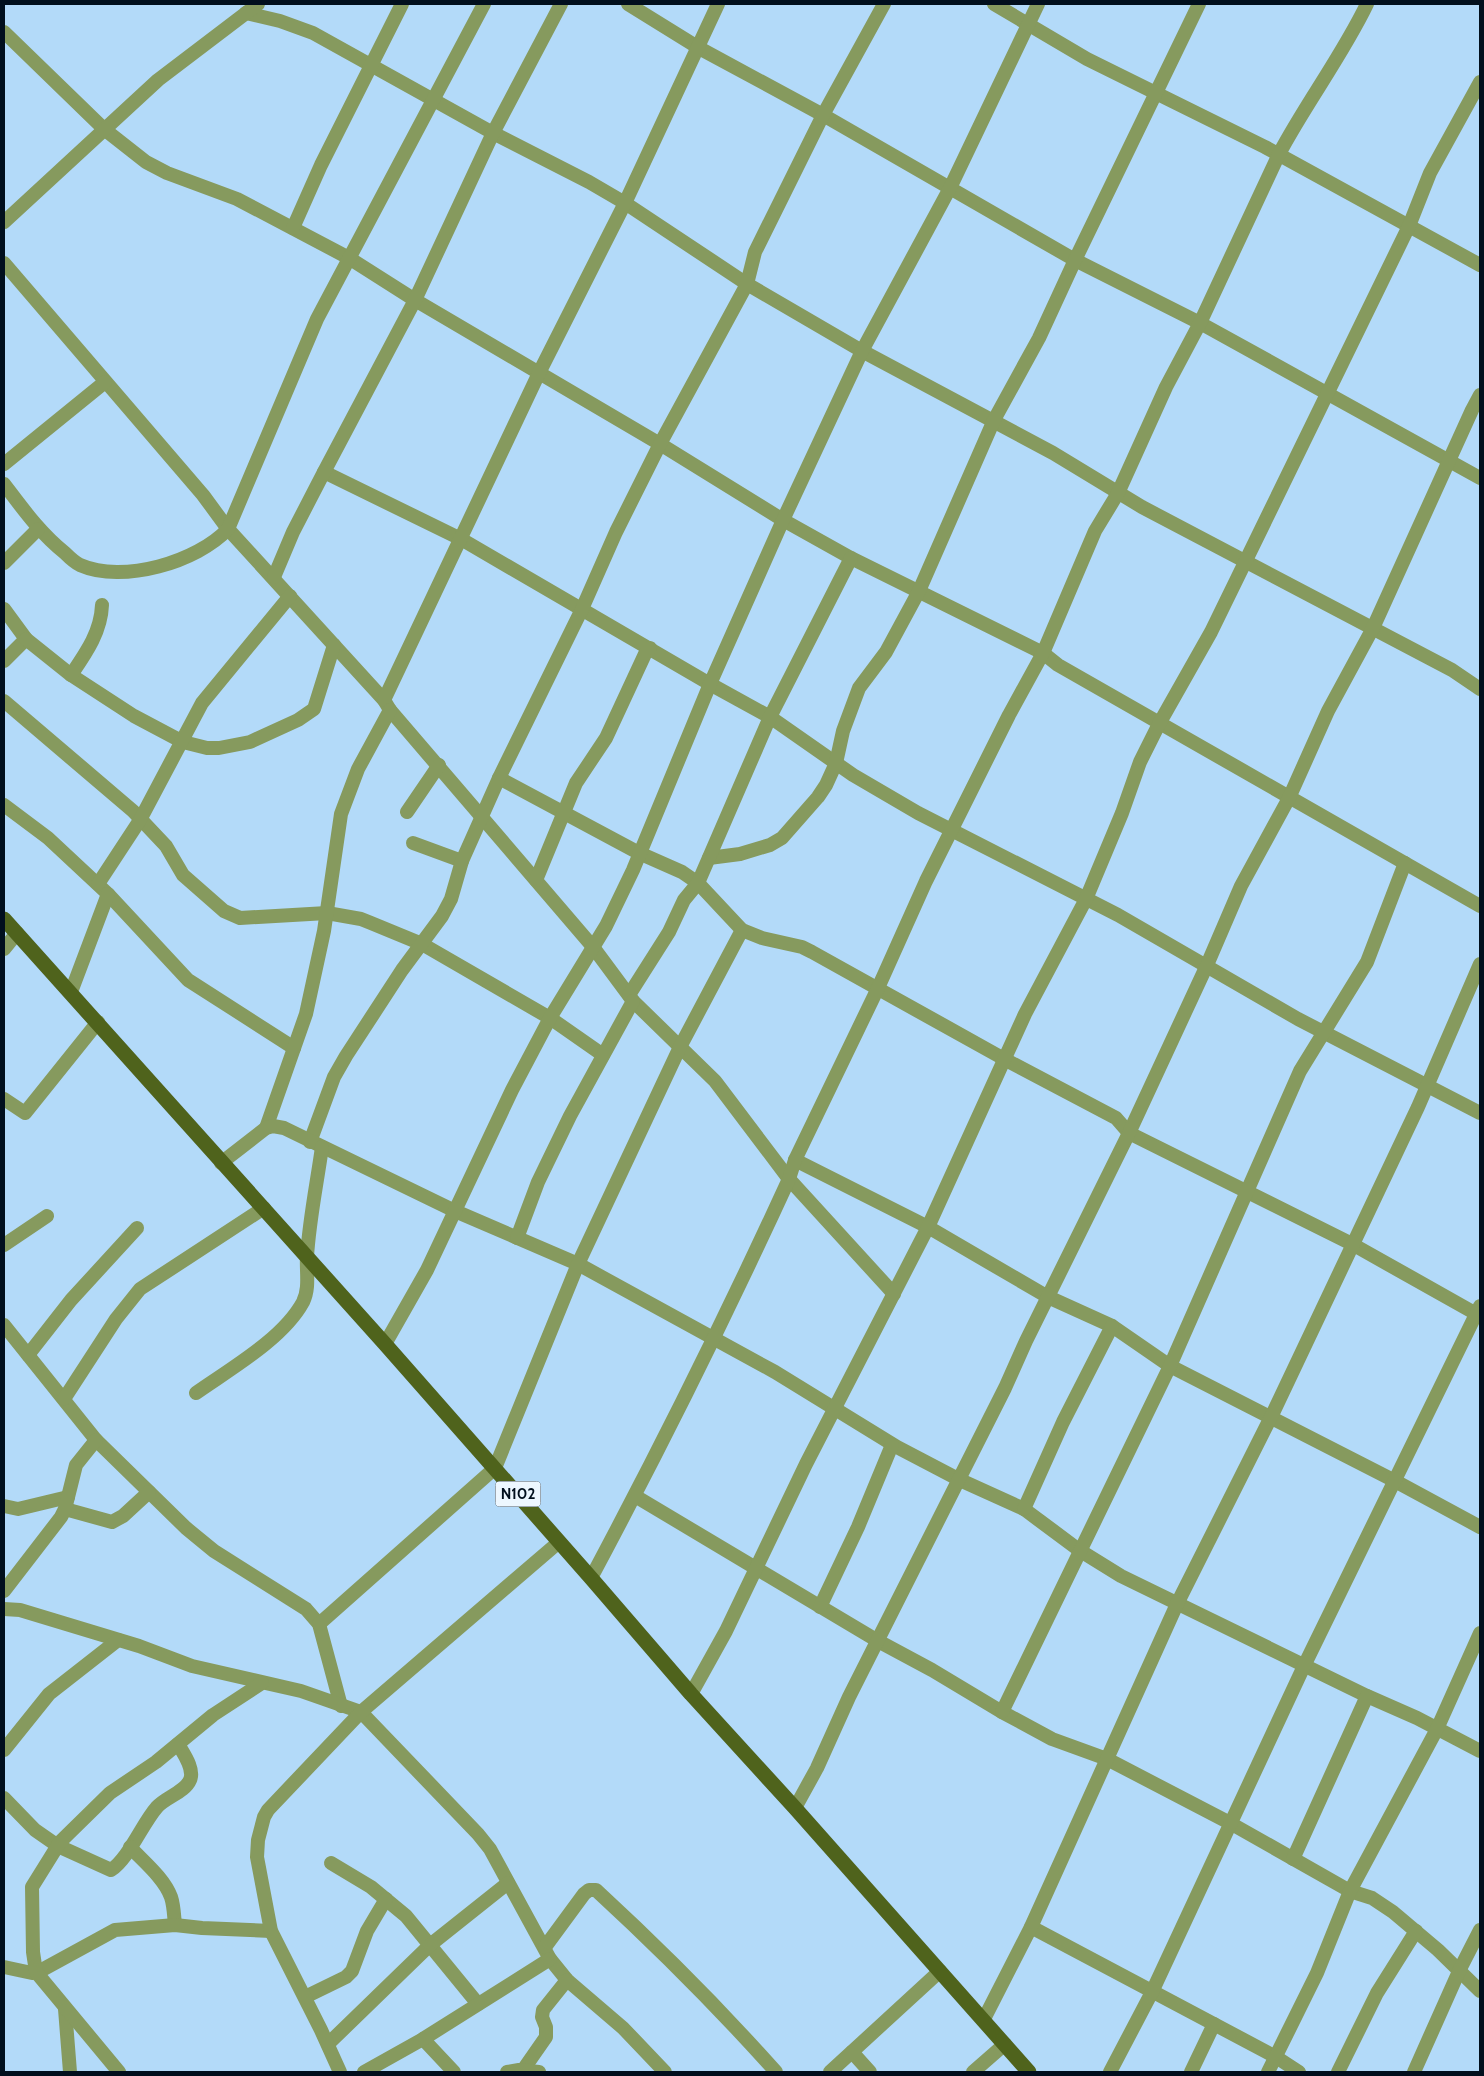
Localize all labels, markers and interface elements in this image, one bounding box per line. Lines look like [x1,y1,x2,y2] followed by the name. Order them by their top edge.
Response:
[496,1482,540,1506] road number: N102

